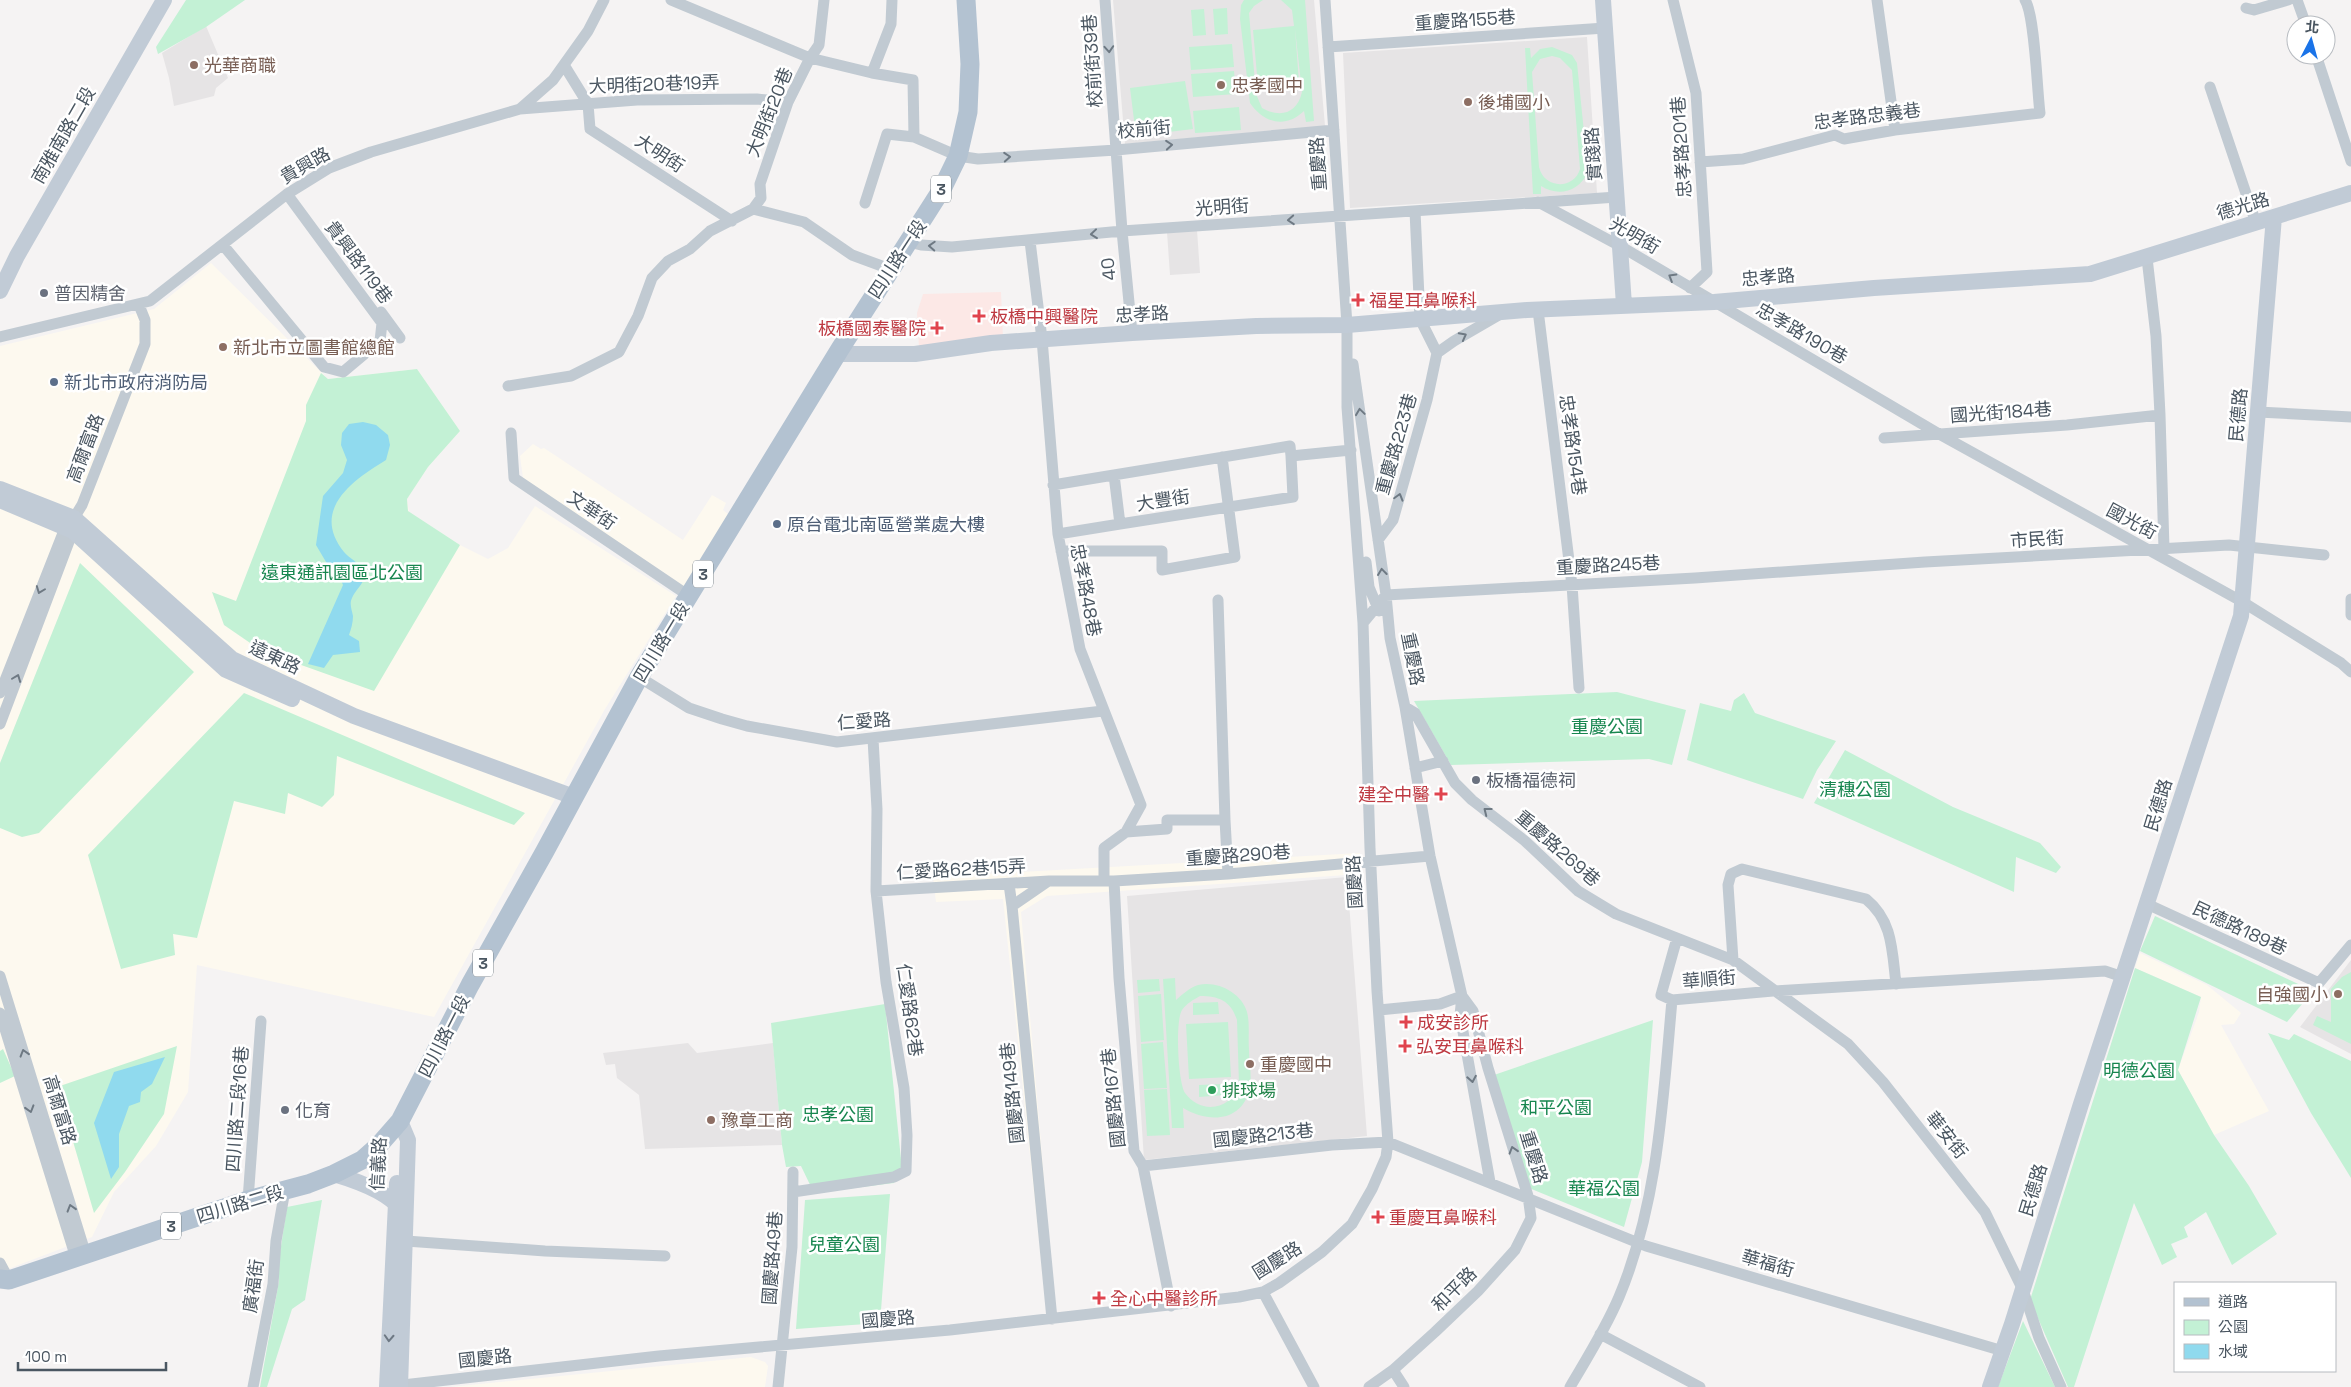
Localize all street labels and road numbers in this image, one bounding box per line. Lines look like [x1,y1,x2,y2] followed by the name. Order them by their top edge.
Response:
[1414,5,1516,35] street label: 重慶路155巷
[1077,13,1107,109] street label: 校前街39巷
[741,64,797,160] street label: 大明街20巷
[588,70,720,98] street label: 大明街20巷19弄
[26,82,100,188] street label: 南雅南路二段
[1666,95,1696,199] street label: 忠孝路201巷
[1812,98,1922,134] street label: 忠孝路忠義巷
[1116,115,1172,143] street label: 校前街
[1580,126,1606,182] street label: 實踐路
[631,129,689,177] street label: 大明街
[1305,136,1331,192] street label: 重慶路
[276,142,334,188] street label: 貴興路
[931,175,951,202] road number: 3
[2214,187,2272,225] street label: 德光路
[1194,194,1250,220] street label: 光明街
[1606,212,1664,258] street label: 光明街
[863,215,931,303] street label: 四川路一段
[320,216,398,308] street label: 貴興路119巷
[1095,256,1121,282] street label: 40
[1740,263,1796,291] street label: 忠孝路
[1752,298,1852,368] street label: 忠孝路190巷
[1114,301,1170,327] street label: 忠孝路
[2224,387,2252,443] street label: 民德路
[1371,391,1421,497] street label: 重慶路223巷
[1555,393,1591,497] street label: 忠孝路154巷
[1949,397,2053,427] street label: 國光街184巷
[61,410,109,486] street label: 高爾富路
[1135,484,1191,516] street label: 大豐街
[563,485,621,535] street label: 文華街
[2103,498,2161,544] street label: 國光街
[2009,526,2065,552] street label: 市民街
[1066,541,1106,639] street label: 忠孝路48巷
[1555,551,1661,579] street label: 重慶路245巷
[693,560,713,588] road number: 3
[628,598,694,686] street label: 四川路一段
[1397,630,1429,688] street label: 重慶路
[246,635,304,679] street label: 遠東路
[836,708,892,734] street label: 仁愛路
[2139,776,2177,834] street label: 民德路
[1511,805,1605,891] street label: 重慶路269巷
[1185,840,1291,870] street label: 重慶路290巷
[895,854,1027,884] street label: 仁愛路62巷15弄
[1341,854,1367,910] street label: 國慶路
[2189,896,2291,960] street label: 民德路189巷
[473,950,493,976] road number: 3
[892,962,928,1058] street label: 仁愛路62巷
[1681,965,1737,993] street label: 華順街
[413,991,475,1081] street label: 四川路一段
[995,1041,1029,1145] street label: 國慶路149巷
[221,1045,253,1173] street label: 四川路二段16巷
[1096,1047,1130,1149] street label: 國慶路167巷
[38,1072,82,1148] street label: 高爾富路
[1921,1107,1973,1163] street label: 華安街
[1211,1118,1315,1152] street label: 國慶路213巷
[1515,1128,1553,1186] street label: 重慶路
[365,1136,391,1192] street label: 信義路
[2014,1161,2052,1219] street label: 民德路
[194,1180,286,1228] street label: 四川路二段
[757,1210,787,1306] street label: 國慶路49巷
[161,1212,181,1240] road number: 3
[1248,1236,1306,1284] street label: 國慶路
[1739,1245,1797,1281] street label: 華福街
[238,1258,268,1314] street label: 廣福街
[1427,1262,1481,1316] street label: 和平路
[860,1305,916,1333] street label: 國慶路
[457,1344,513,1372] street label: 國慶路

